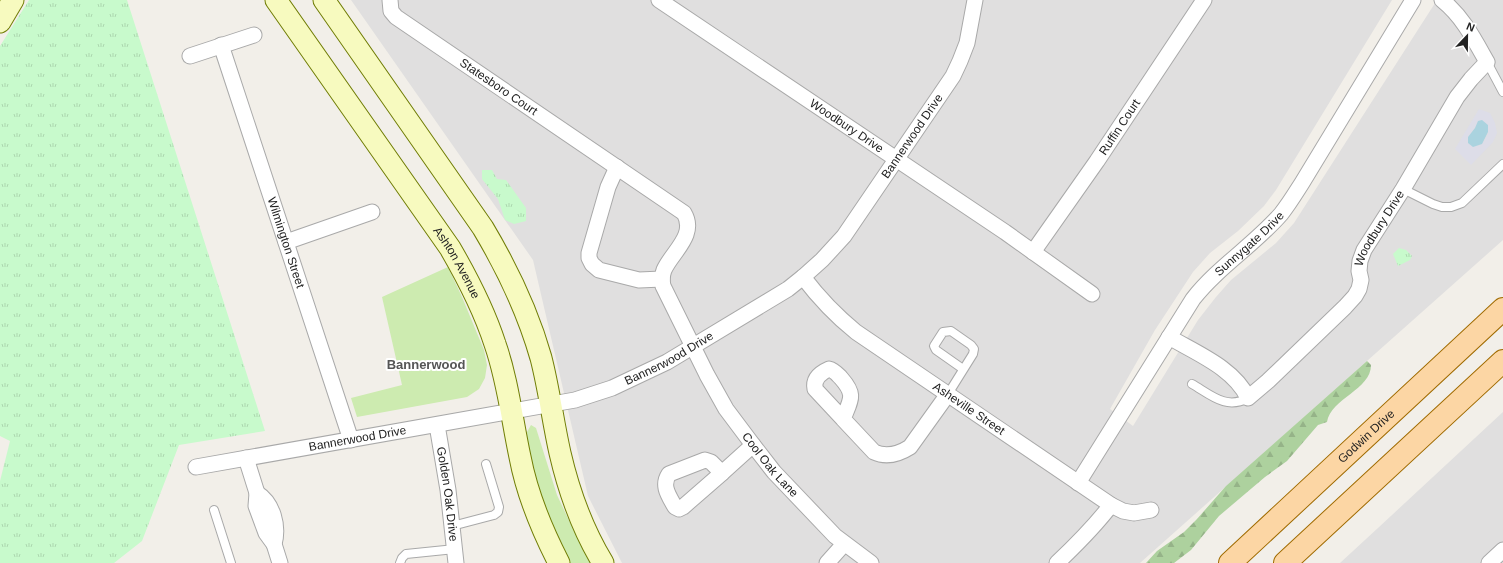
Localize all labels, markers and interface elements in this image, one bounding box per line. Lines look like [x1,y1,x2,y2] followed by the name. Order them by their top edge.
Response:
[1447,16,1487,56] north arrow
[1465,20,1477,34] text: N
[457,55,541,119] street label: Statesboro Court
[878,91,946,181] street label: Bannerwood Drive
[807,96,887,156] street label: Woodbury Drive
[1096,96,1143,158] street label: Ruffin Court
[1352,188,1407,268] street label: Woodbury Drive
[265,195,308,290] street label: Wilmington Street
[1212,208,1287,279] street label: Sunnygate Drive
[430,224,483,301] street label: Ashton Avenue
[622,329,716,388] street label: Bannerwood Drive
[387,357,465,372] district label: Bannerwood
[930,379,1008,438] street label: Asheville Street
[1335,406,1398,466] street label: Godwin Drive
[308,423,408,454] street label: Bannerwood Drive
[739,430,801,500] street label: Cool Oak Lane
[434,446,461,543] street label: Golden Oak Drive

